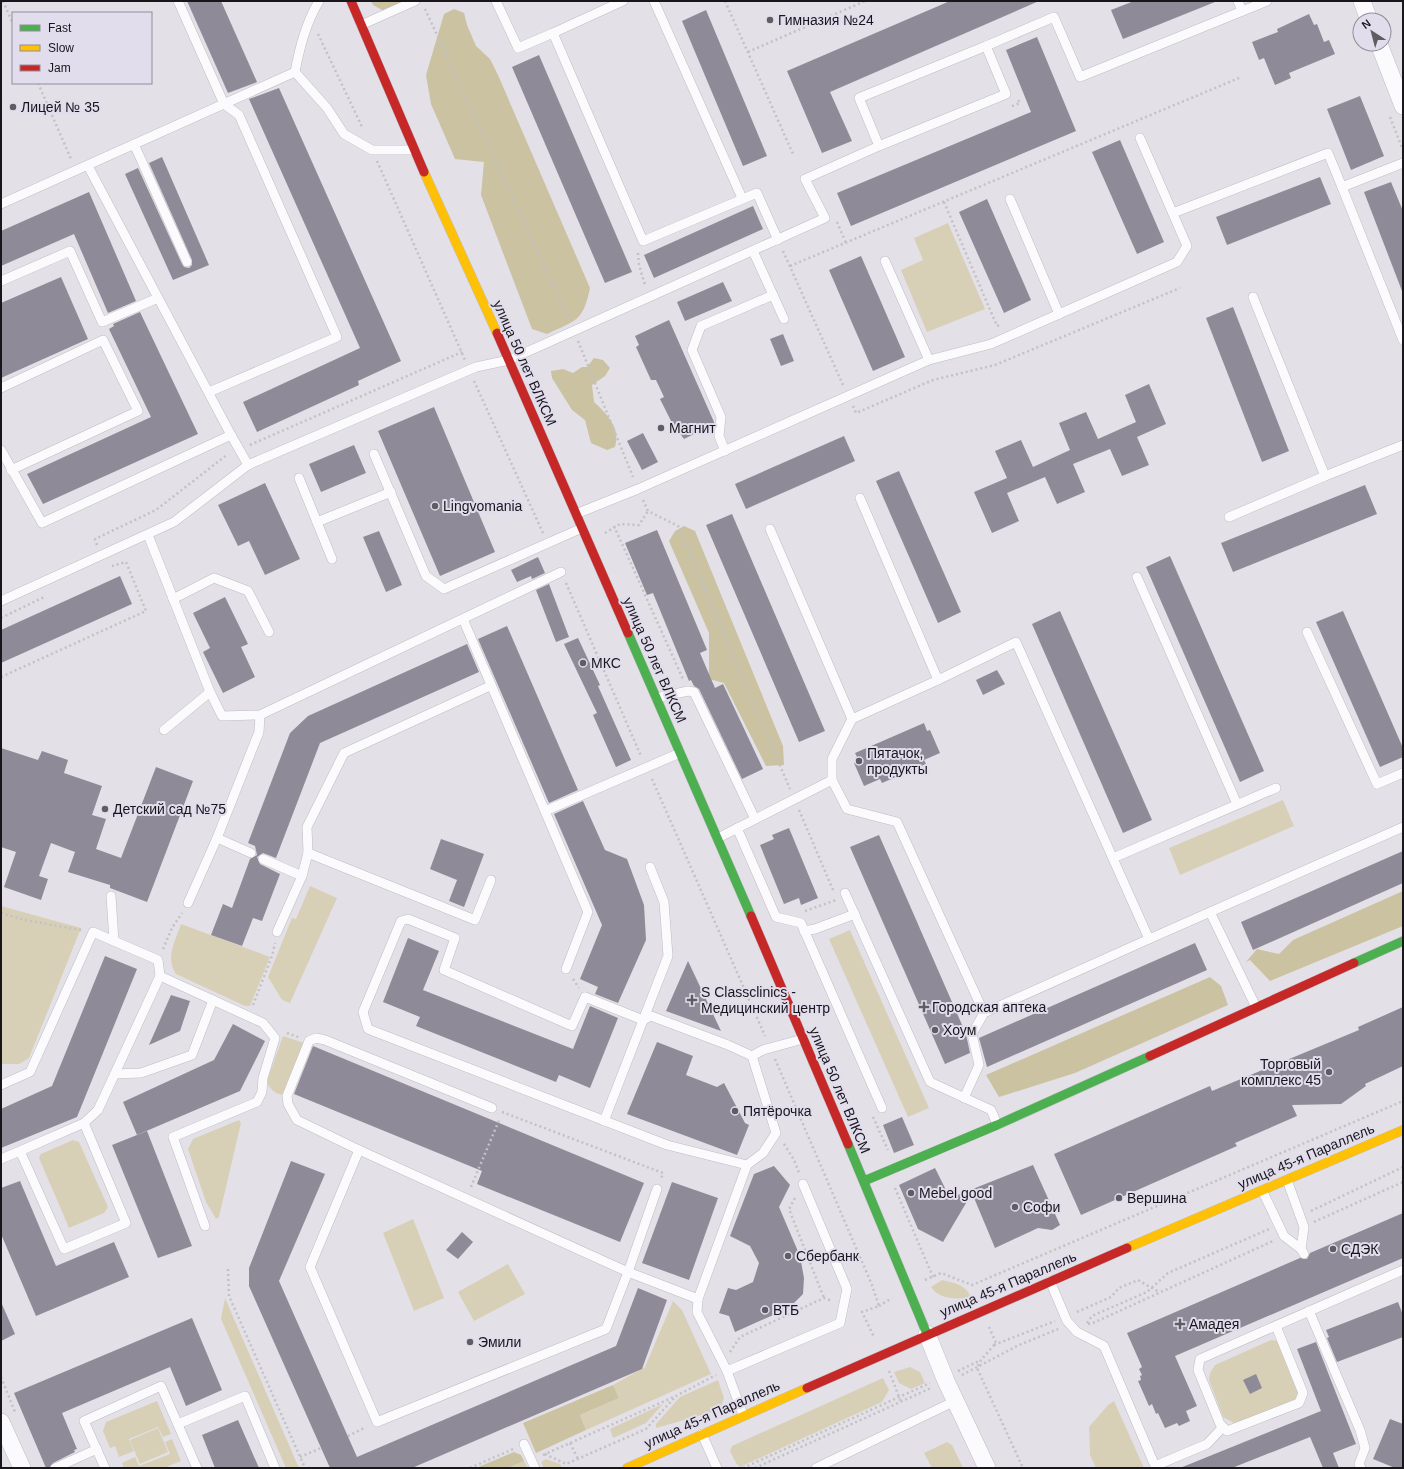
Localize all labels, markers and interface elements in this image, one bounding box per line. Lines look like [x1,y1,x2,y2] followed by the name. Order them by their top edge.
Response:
[12,12,152,84] legend
[778,12,874,28] place label: Гимназия №24
[1352,12,1392,52] north arrow
[765,15,775,25] marker: Гимназия №24
[1359,17,1373,31] text: N
[48,21,72,35] text: Fast
[48,41,74,55] text: Slow
[48,61,71,75] text: Jam
[21,99,100,115] place label: Лицей № 35
[8,102,18,112] marker: Лицей № 35
[490,298,560,428] street label: улица 50 лет ВЛКСМ
[669,420,716,436] place label: Магнит
[656,423,666,433] marker: Магнит
[443,498,523,514] place label: Lingvomania
[430,501,440,511] marker: Lingvomania
[620,595,690,725] street label: улица 50 лет ВЛКСМ
[591,655,621,671] place label: МКС
[578,658,588,668] marker: МКС
[867,745,928,777] place label: Пятачок, продукты
[854,756,864,766] marker: Пятачок, продукты
[113,801,226,817] place label: Детский сад №75
[100,804,110,814] marker: Детский сад №75
[701,984,830,1016] place label: S Classclinics - Медицинский центр
[686,994,698,1006] marker: S Classclinics - Медицинский центр
[932,999,1046,1015] place label: Городская аптека
[919,1002,929,1012] marker: Городская аптека
[943,1022,976,1038] place label: Хоум
[806,1024,874,1156] street label: улица 50 лет ВЛКСМ
[930,1025,940,1035] marker: Хоум
[1241,1056,1321,1088] place label: Торговый комплекс 45
[1324,1067,1334,1077] marker: Торговый комплекс 45
[743,1103,812,1119] place label: Пятёрочка
[730,1106,740,1116] marker: Пятёрочка
[1235,1120,1377,1192] street label: улица 45-я Параллель
[919,1185,992,1201] place label: Mebel good
[906,1188,916,1198] marker: Mebel good
[1127,1190,1187,1206] place label: Вершина
[1114,1193,1124,1203] marker: Вершина
[1023,1199,1060,1215] place label: Софи
[1010,1202,1020,1212] marker: Софи
[1341,1241,1379,1257] place label: СДЭК
[1328,1244,1338,1254] marker: СДЭК
[796,1248,860,1264] place label: Сбербанк
[937,1248,1079,1320] street label: улица 45-я Параллель
[783,1251,793,1261] marker: Сбербанк
[773,1302,799,1318] place label: ВТБ
[760,1305,770,1315] marker: ВТБ
[1189,1316,1239,1332] place label: Амадея
[1174,1318,1186,1330] marker: Амадея
[478,1334,521,1350] place label: Эмили
[465,1337,475,1347] marker: Эмили
[642,1377,782,1451] street label: улица 45-я Параллель

